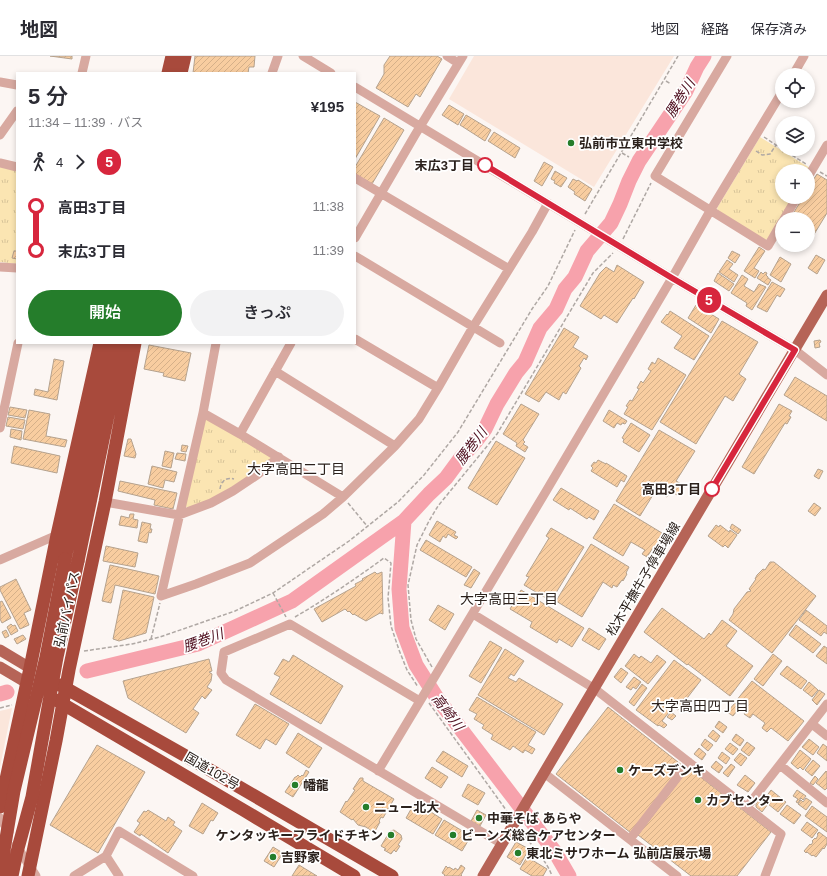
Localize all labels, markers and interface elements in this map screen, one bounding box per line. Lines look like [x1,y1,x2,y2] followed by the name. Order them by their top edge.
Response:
[20,19,58,40] text: 地図
[651,21,679,37] text: 地図
[701,21,729,37] text: 経路
[751,21,807,37] text: 保存済み
[775,68,815,252] map controls
[775,68,815,108] button: locate
[662,74,699,120] water label: 腰巻川
[28,84,68,109] text: 5 分
[311,98,344,115] text: ¥195
[28,115,143,130] text: 11:34 – 11:39 · バス
[775,116,815,156] button: layers
[579,136,683,151] place label: 弘前市立東中学校
[566,138,576,148] marker: 弘前市立東中学校
[28,151,50,173] icon: walk
[69,151,91,173] icon: forward
[105,154,113,170] text: 5
[56,155,63,170] text: 4
[477,157,493,173] marker: 末広3丁目
[415,158,474,173] place label: 末広3丁目
[775,164,815,204] button: +
[58,199,126,216] text: 高田3丁目
[312,199,344,214] text: 11:38
[775,212,815,252] button: −
[58,243,126,260] text: 末広3丁目
[312,243,344,258] text: 11:39
[696,287,722,313] line badge: 5
[28,290,182,336] button: 開始
[190,290,344,336] button: きっぷ
[705,292,713,308] text: 5
[452,423,491,468] water label: 腰巻川
[247,461,345,477] district label: 大字高田二丁目
[704,481,720,497] marker: 高田3丁目
[642,482,701,497] place label: 高田3丁目
[603,519,683,639] street label: 松木平撫牛子停車場線
[52,569,82,649] street label: 弘前バイパス
[460,591,558,607] district label: 大字高田三丁目
[181,625,227,655] water label: 腰巻川
[429,690,468,735] water label: 高崎川
[651,698,749,714] district label: 大字高田四丁目
[182,749,242,793] street label: 国道102号
[628,763,705,778] place label: ケーズデンキ
[615,765,625,775] marker: ケーズデンキ
[303,778,329,793] place label: 幡龍
[290,780,300,790] marker: 幡龍
[706,793,784,808] place label: カブセンター
[693,795,703,805] marker: カブセンター
[374,800,439,815] place label: ニュー北大
[361,802,371,812] marker: ニュー北大
[487,811,582,826] place label: 中華そば あらや
[474,813,484,823] marker: 中華そば あらや
[216,828,383,843] place label: ケンタッキーフライドチキン
[461,828,616,843] place label: ビーンズ総合ケアセンター
[386,830,396,840] marker: ケンタッキーフライドチキン
[448,830,458,840] marker: ビーンズ総合ケアセンター
[526,846,711,861] place label: 東北ミサワホーム 弘前店展示場
[513,848,523,858] marker: 東北ミサワホーム 弘前店展示場
[281,850,320,865] place label: 吉野家
[268,852,278,862] marker: 吉野家

